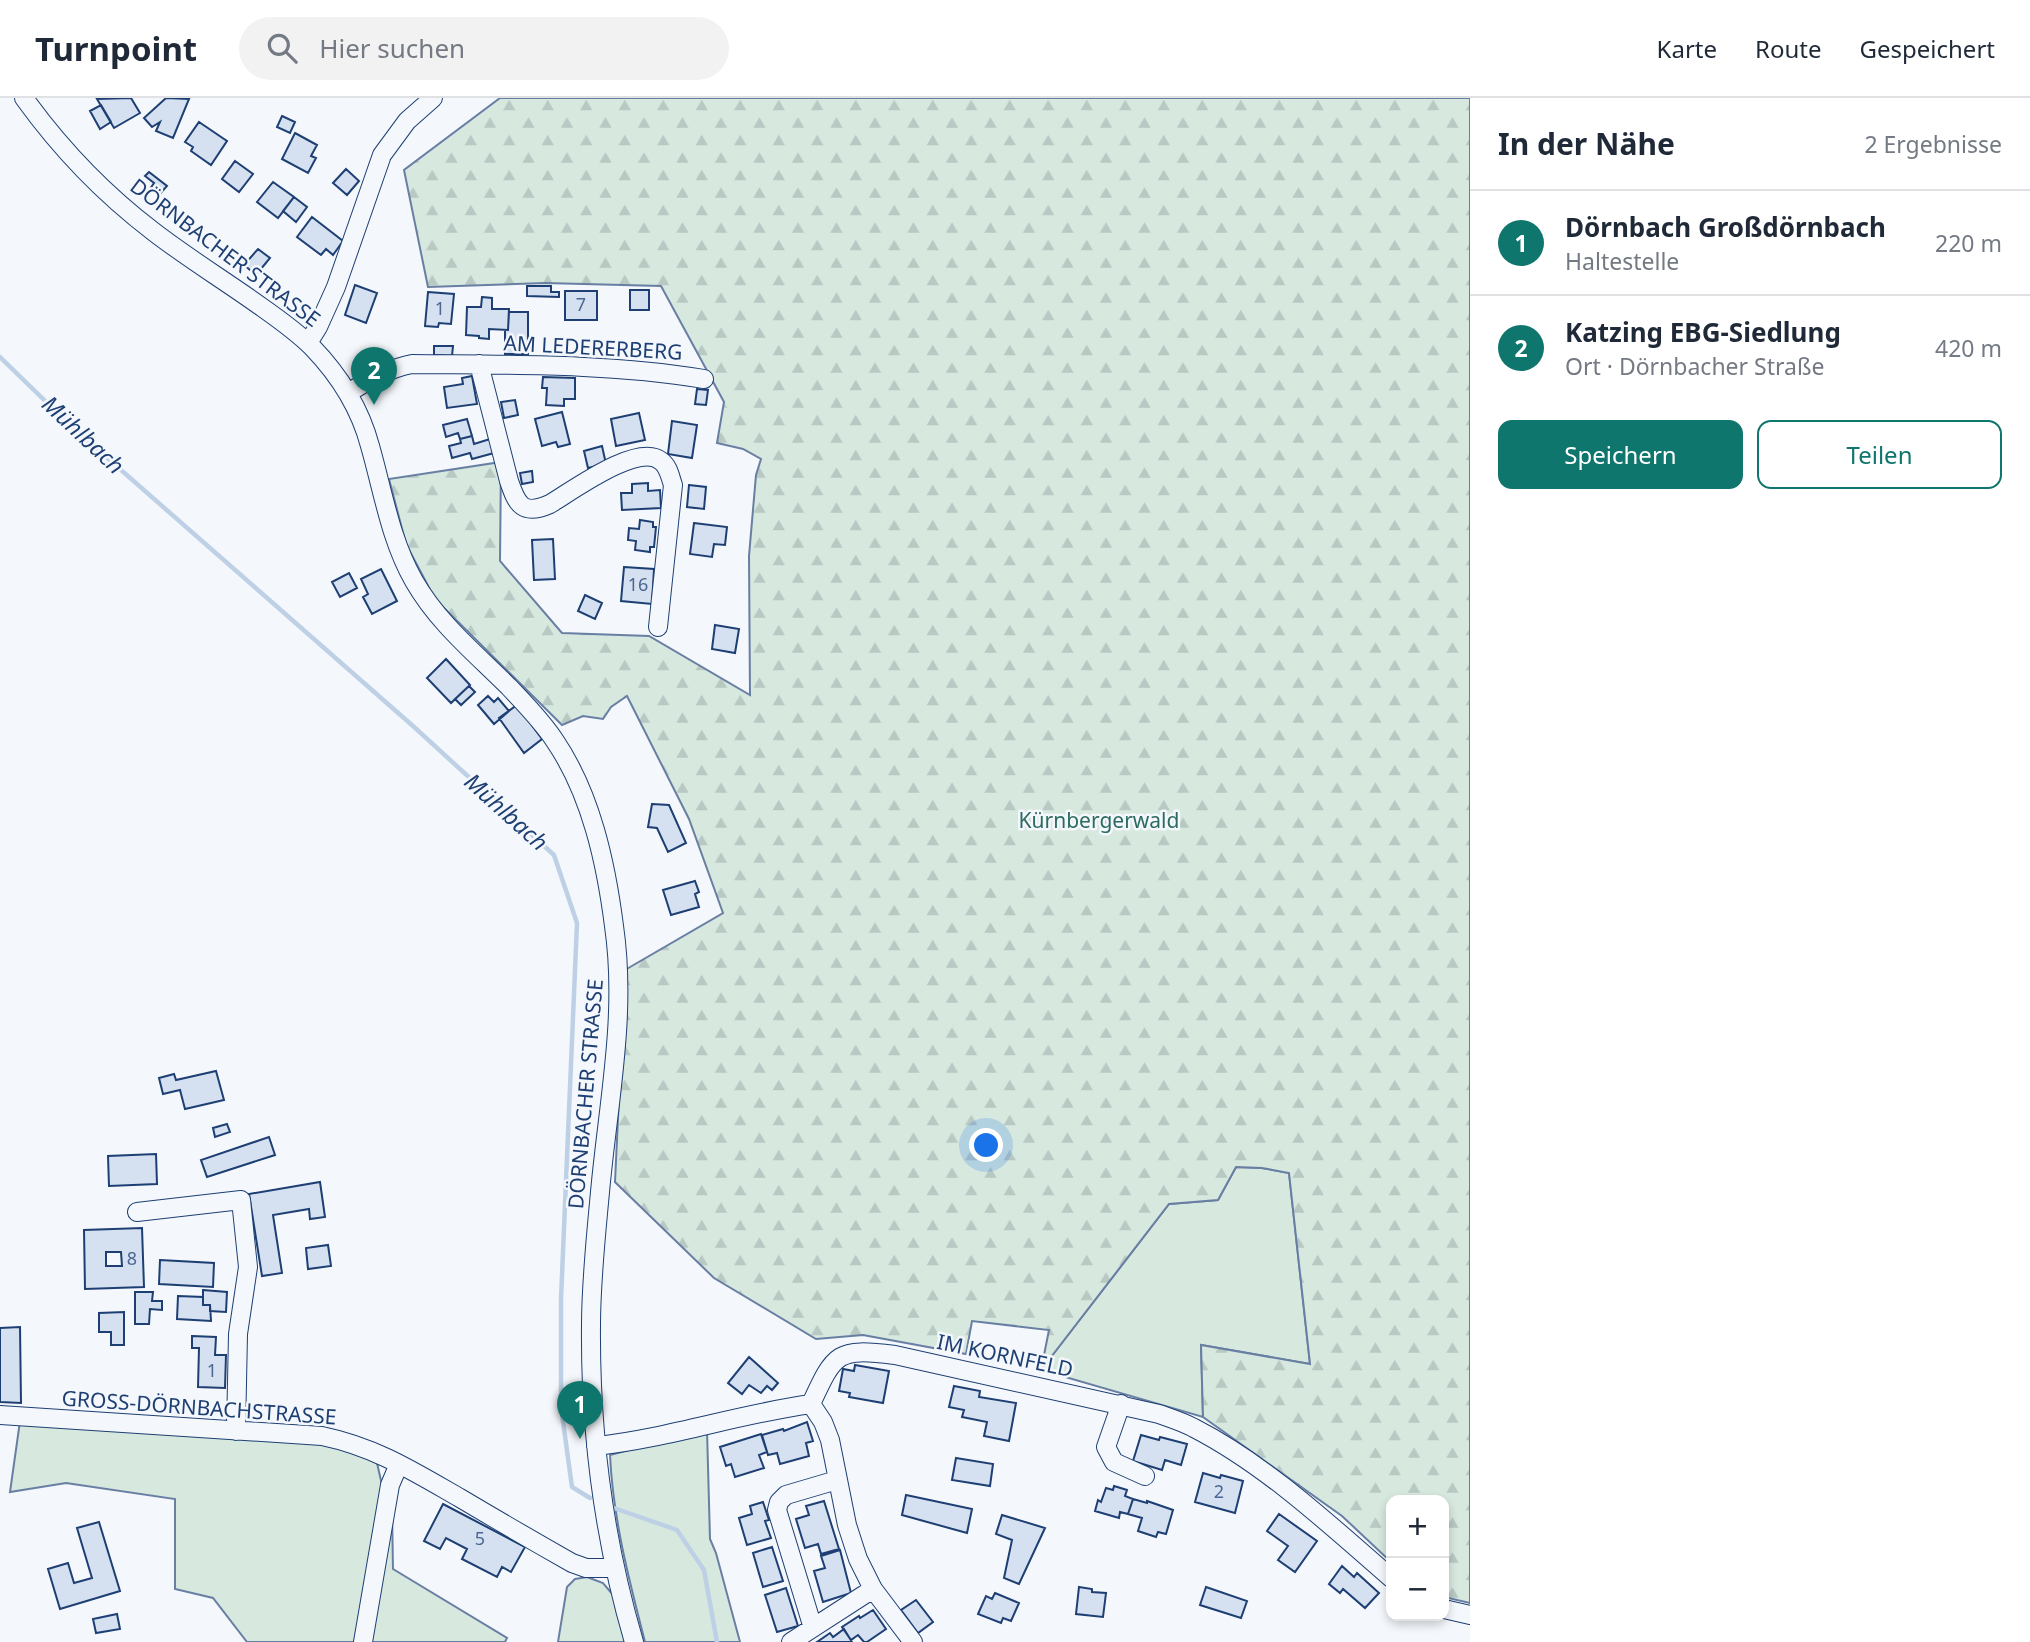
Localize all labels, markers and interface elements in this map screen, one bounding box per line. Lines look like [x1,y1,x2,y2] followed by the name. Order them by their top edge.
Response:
[239,17,729,80] search box
[35,26,197,71] text: Turnpoint
[263,29,301,67] icon: search
[319,30,465,66] text: Hier suchen
[1657,32,1717,65] text: Karte
[1755,32,1822,65] text: Route
[1860,32,1995,65] text: Gespeichert
[1498,123,1675,164] text: In der Nähe
[1864,128,2002,160] text: 2 Ergebnisse
[125,172,326,333] street label: DÖRNBACHER STRASSE
[1565,209,1886,245] text: Dörnbach Großdörnbach
[1514,227,1528,259] text: 1
[1935,227,2002,259] text: 220 m
[1565,245,1679,277] text: Haltestelle
[576,292,586,316] house number: 7
[435,296,445,320] house number: 1
[1565,314,1841,350] text: Katzing EBG-Siedlung
[503,328,683,366] street label: AM LEDERERBERG
[1514,332,1528,364] text: 2
[1935,332,2002,364] text: 420 m
[351,347,397,405] pin: 2
[1565,350,1824,382] text: Ort · Dörnbacher Straße
[35,388,132,481] water label: Mühlbach
[1498,420,1743,489] button: Speichern
[1757,420,2002,489] button: Teilen
[628,572,648,596] house number: 16
[458,765,555,857] water label: Mühlbach
[1019,806,1179,834] park label: Kürnbergerwald
[561,978,609,1210] street label: DÖRNBACHER STRASSE
[969,1128,1003,1162] your location
[127,1246,137,1270] house number: 8
[935,1327,1076,1383] street label: IM KORNFELD
[207,1358,217,1382] house number: 1
[557,1381,603,1439] pin: 1
[61,1383,337,1431] street label: GROSS-DÖRNBACHSTRASSE
[1214,1479,1224,1503] house number: 2
[1386,1495,1449,1621] map controls
[1386,1495,1449,1558] button: +
[475,1526,485,1550] house number: 5
[1386,1558,1449,1621] button: −

